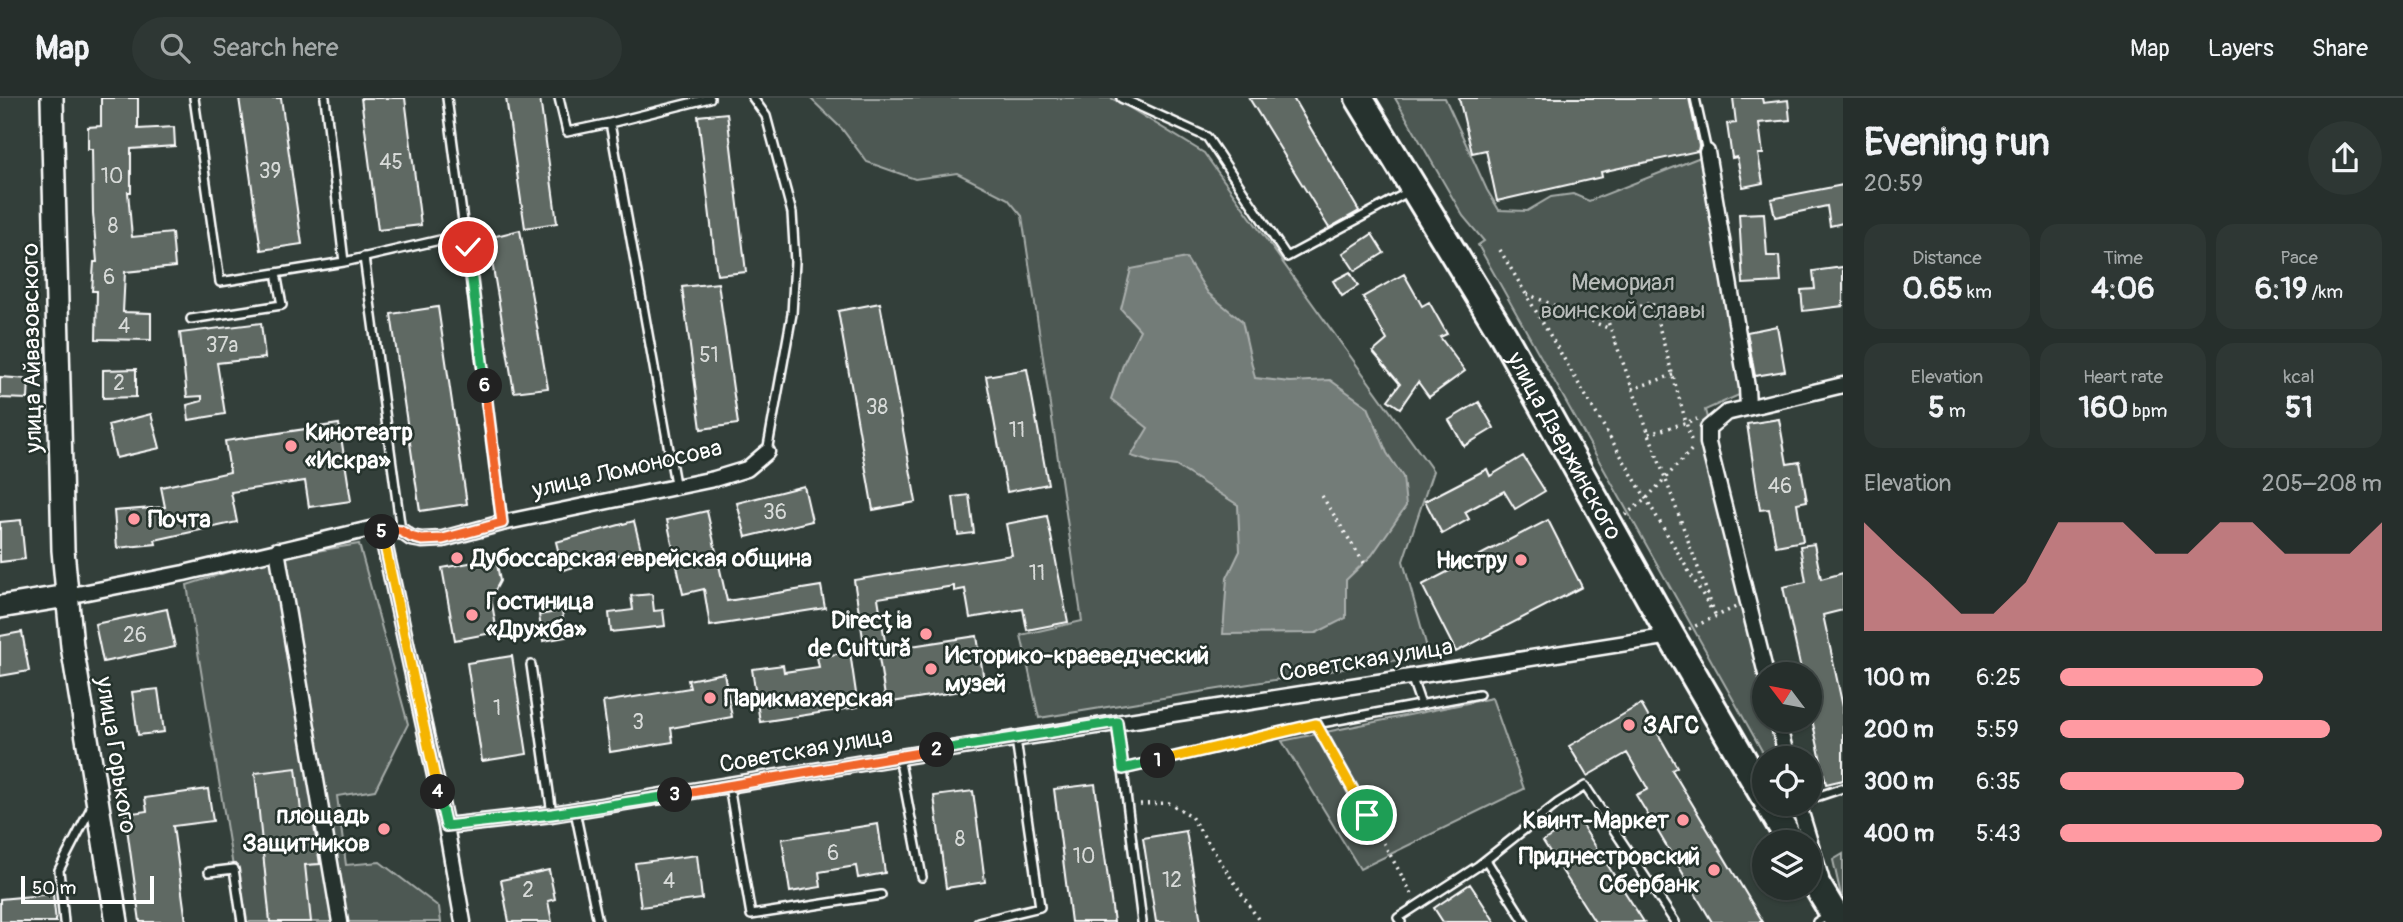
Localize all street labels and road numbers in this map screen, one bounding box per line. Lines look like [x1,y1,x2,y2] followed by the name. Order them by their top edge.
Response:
[16,243,48,454] street label: улица Айвазовского
[1500,346,1629,545] street label: улица Дзержинского
[528,433,725,505] street label: улица Ломоносова
[1277,632,1455,688] street label: Советская улица
[89,674,143,835] street label: улица Горького
[717,720,895,780] street label: Советская улица

